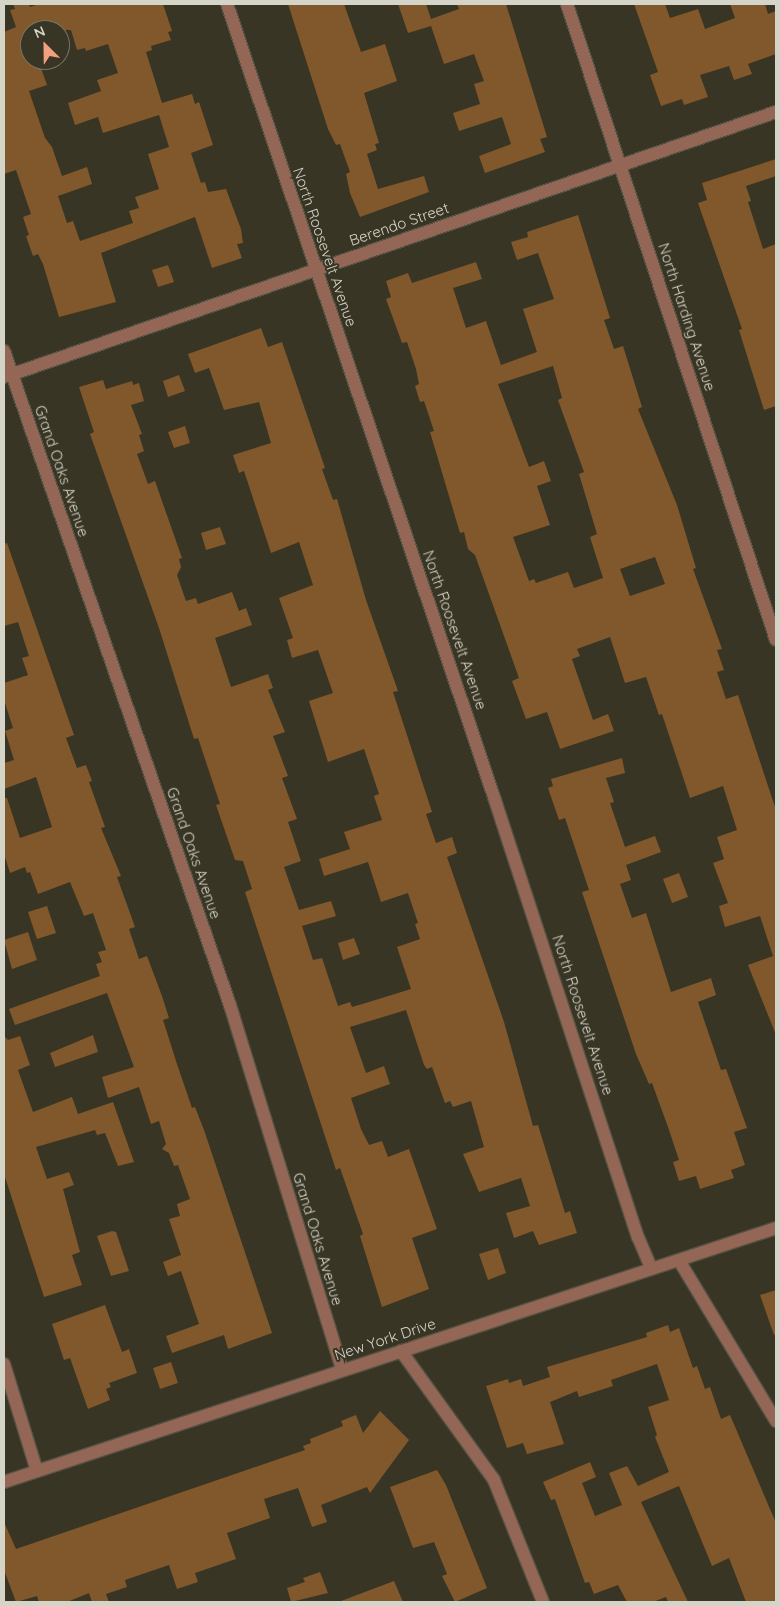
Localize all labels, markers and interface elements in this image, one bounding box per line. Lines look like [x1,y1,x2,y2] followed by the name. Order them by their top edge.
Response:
[20,20,70,70] north arrow
[31,22,48,42] text: N
[289,165,361,329] street label: North Roosevelt Avenue
[347,199,451,249] street label: Berendo Street
[655,241,719,393] street label: North Harding Avenue
[31,403,93,539] street label: Grand Oaks Avenue
[419,548,491,712] street label: North Roosevelt Avenue
[163,785,225,921] street label: Grand Oaks Avenue
[549,933,617,1097] street label: North Roosevelt Avenue
[289,1170,347,1308] street label: Grand Oaks Avenue
[332,1314,438,1364] street label: New York Drive

